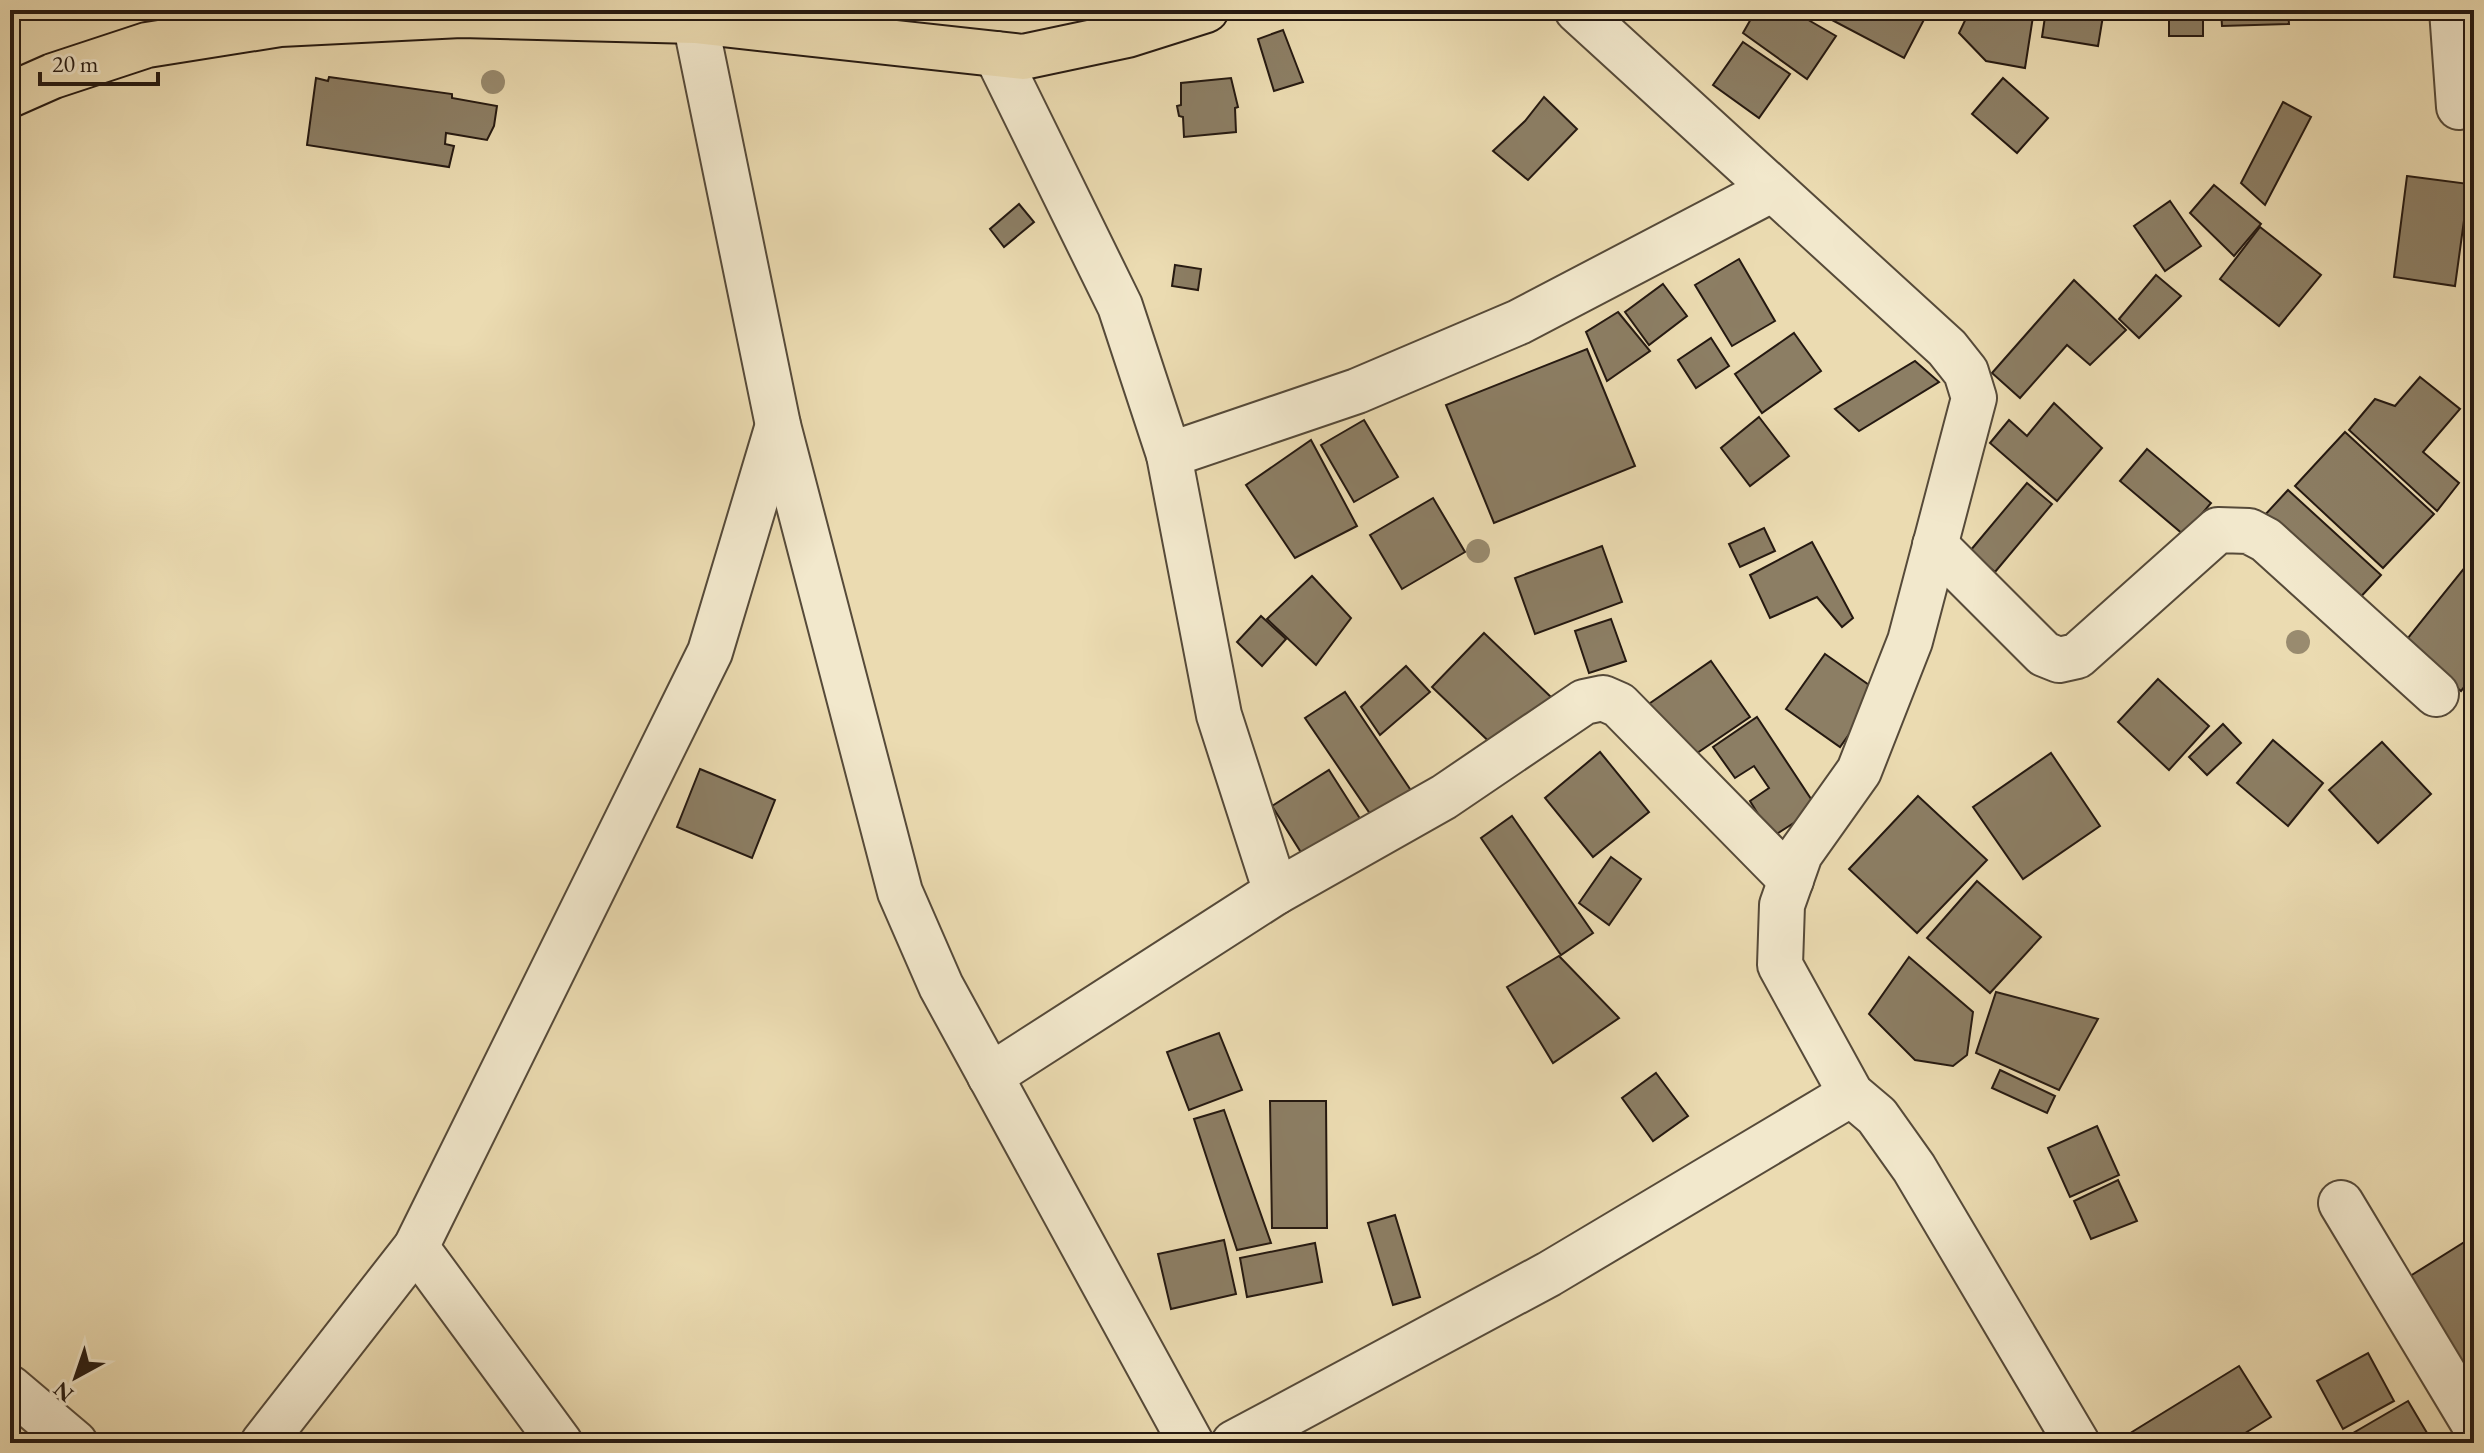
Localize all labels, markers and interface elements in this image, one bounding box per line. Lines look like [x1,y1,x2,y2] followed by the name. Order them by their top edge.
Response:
[40,36,158,86] scale bar
[52,48,99,79] text: 20 m
[36,1337,116,1417] north arrow
[47,1375,80,1409] text: N

